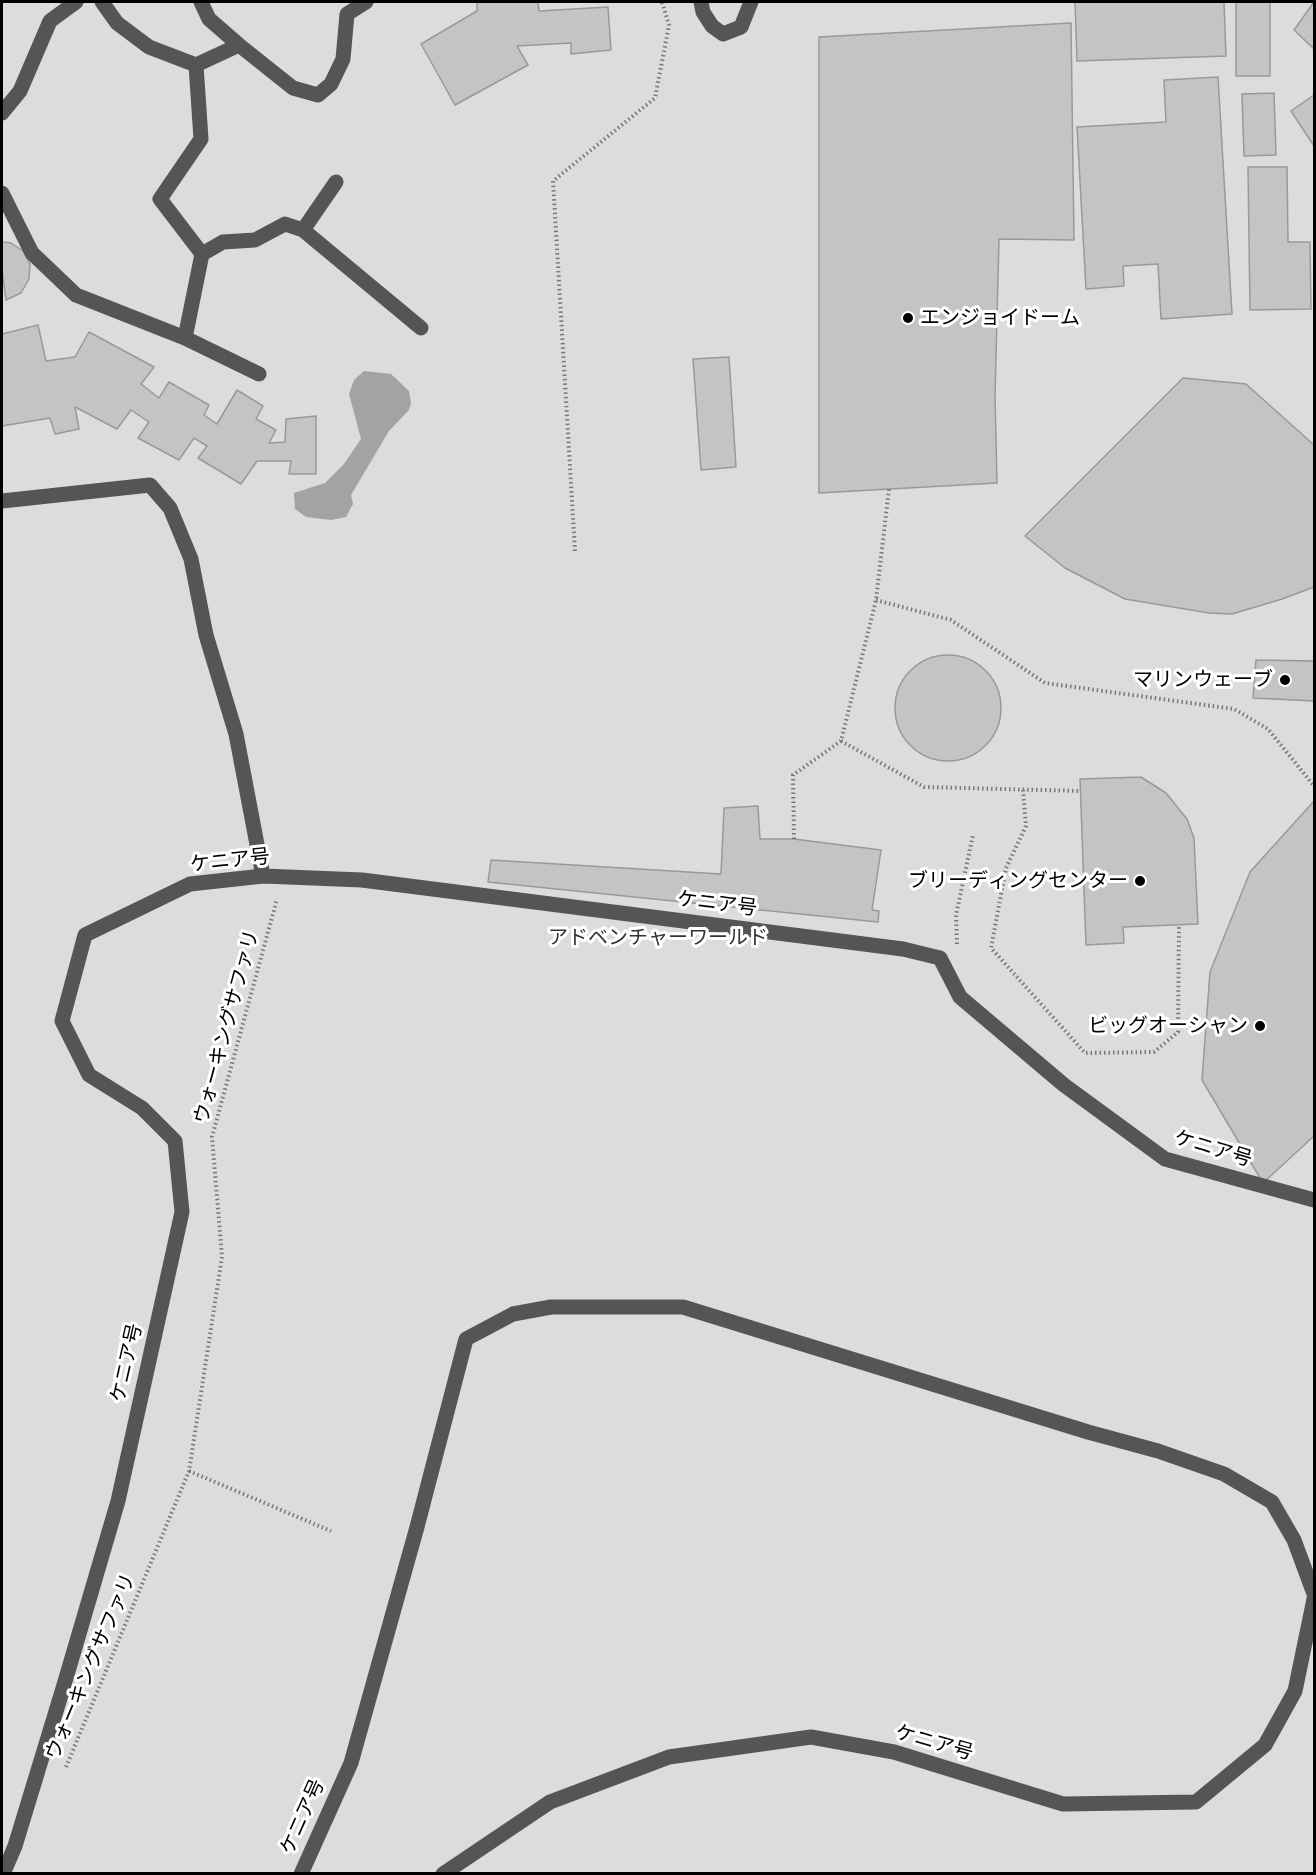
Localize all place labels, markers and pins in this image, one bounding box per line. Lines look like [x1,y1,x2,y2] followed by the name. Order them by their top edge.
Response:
[920,306,1080,330] place label: エンジョイドーム
[901,311,915,325] marker: エンジョイドーム
[1133,668,1273,692] place label: マリンウェーブ
[1278,673,1292,687] marker: マリンウェーブ
[908,869,1128,893] place label: ブリーディングセンター
[1133,874,1147,888] marker: ブリーディングセンター
[1088,1014,1248,1038] place label: ビッグオーシャン
[1253,1019,1267,1033] marker: ビッグオーシャン

